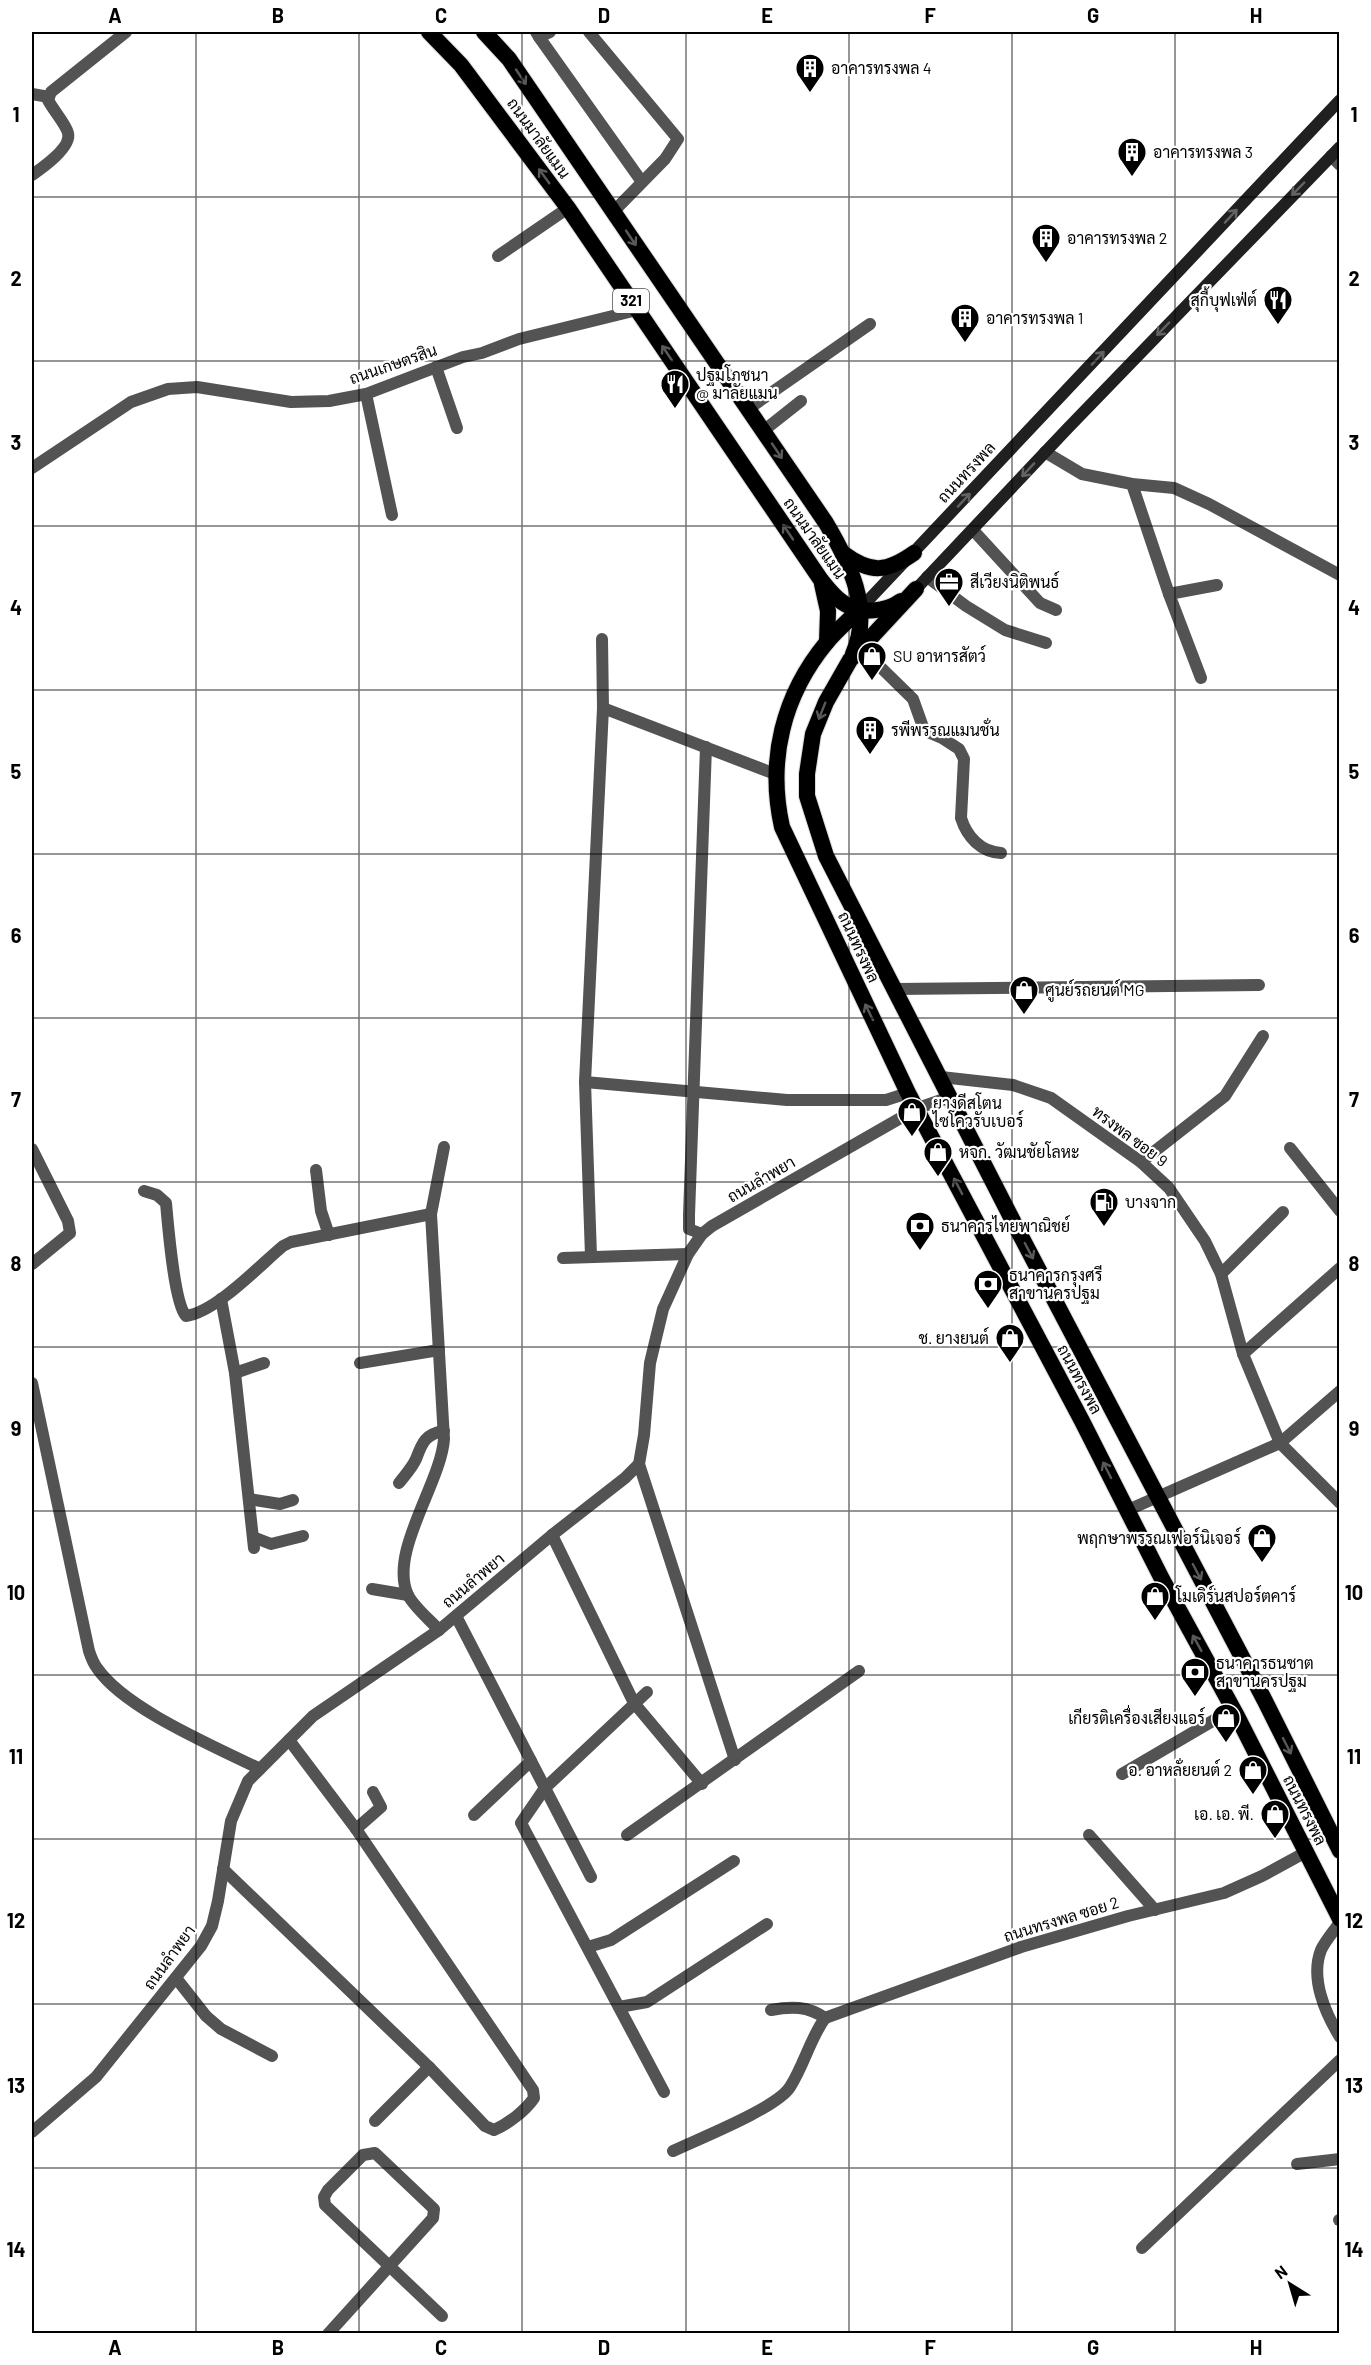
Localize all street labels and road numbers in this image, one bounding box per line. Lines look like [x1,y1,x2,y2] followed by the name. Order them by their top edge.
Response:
[504,94,575,182] street label: ถนนมาลัยแมน
[613,289,649,313] road number: 321
[346,340,439,387] street label: ถนนเกษตรสิน
[933,437,999,506] street label: ถนนทรงพล
[780,493,850,582] street label: ถนนมาลัยแมน
[835,908,884,985] street label: ถนนทรงพล
[1089,1101,1172,1170] street label: ทรงพล ซอย 9
[723,1152,798,1206] street label: ถนนลำพยา
[1054,1341,1107,1417] street label: ถนนทรงพล
[438,1548,508,1611] street label: ถนนลำพยา
[1280,1772,1331,1848] street label: ถนนทรงพล
[1001,1892,1121,1945] street label: ถนนทรงพล ซอย 2
[139,1921,198,1993] street label: ถนนลำพยา

